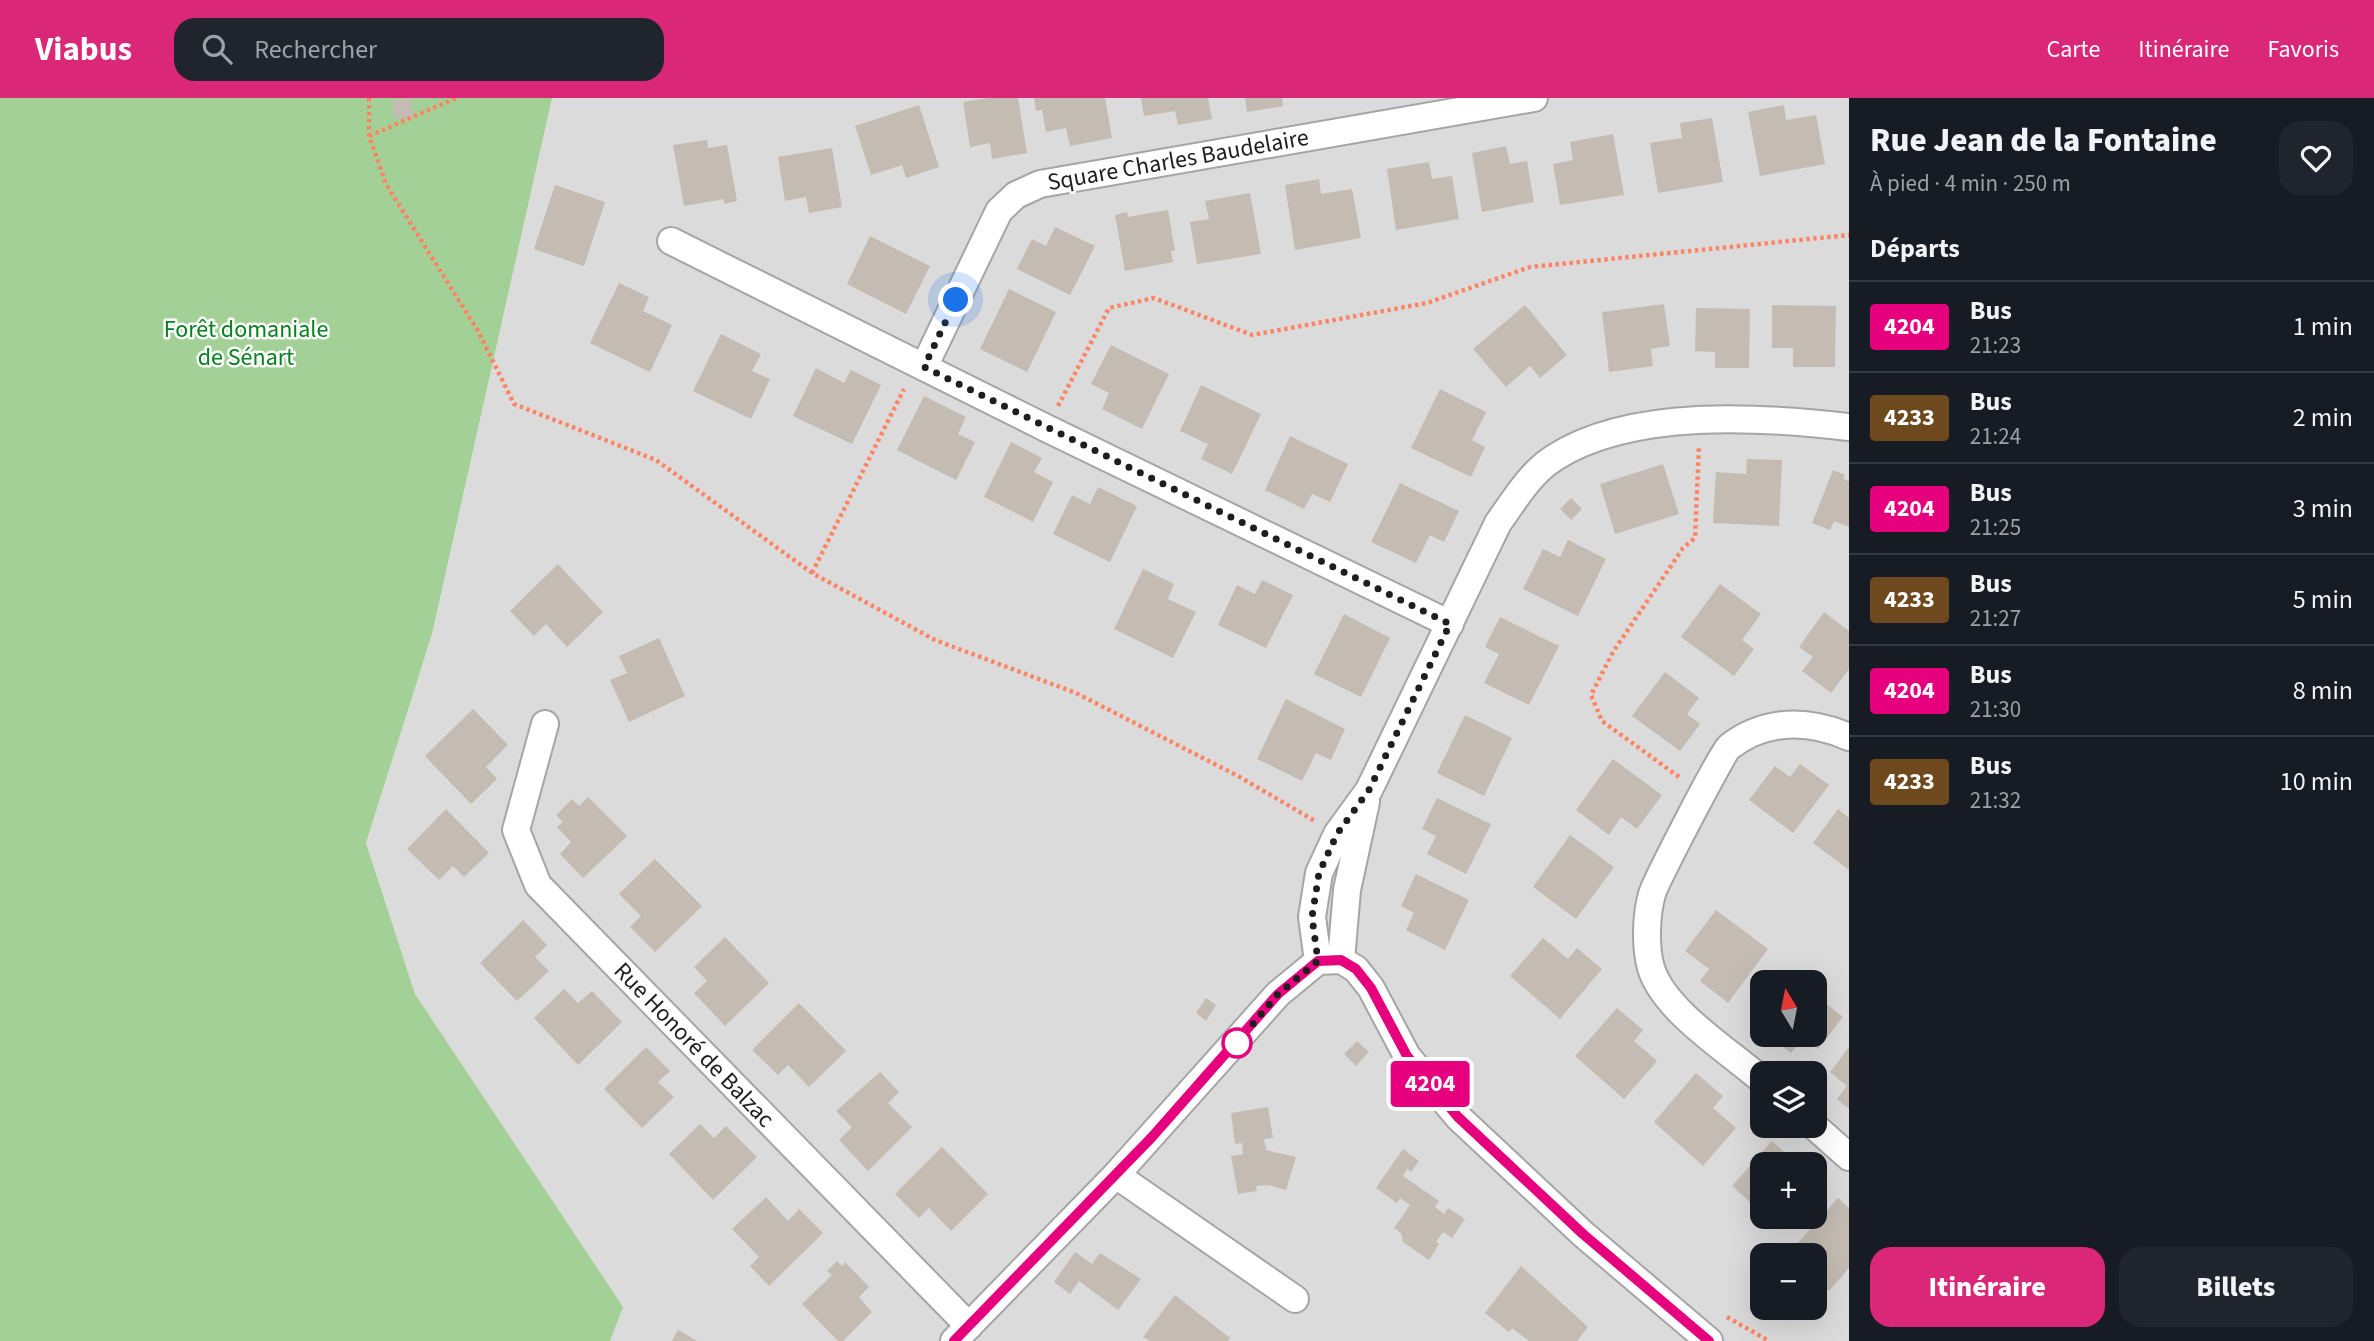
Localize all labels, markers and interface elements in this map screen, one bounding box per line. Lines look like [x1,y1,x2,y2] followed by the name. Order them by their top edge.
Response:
[174,18,664,81] search box
[35,26,132,73] text: Viabus
[198,30,236,68] icon: search
[254,31,377,68] text: Rechercher
[2046,32,2100,67] text: Carte
[2138,32,2229,67] text: Itinéraire
[2267,32,2339,67] text: Favoris
[1870,117,2217,164] text: Rue Jean de la Fontaine
[1045,120,1311,200] street label: Square Charles Baudelaire
[2279,121,2353,195] button: heart
[1870,167,2071,200] text: À pied · 4 min · 250 m
[1870,230,1960,267] text: Départs
[938,282,973,317] your location
[1970,292,2012,329] text: Bus
[2293,308,2353,345] text: 1 min
[1884,309,1935,344] text: 4204
[164,312,328,375] park label: Forêt domaniale de Sénart
[1970,329,2021,362] text: 21:23
[1970,383,2012,420] text: Bus
[2293,399,2353,436] text: 2 min
[1884,400,1935,435] text: 4233
[1970,420,2021,453] text: 21:24
[1970,474,2012,511] text: Bus
[2293,490,2353,527] text: 3 min
[1884,491,1935,526] text: 4204
[1970,511,2021,544] text: 21:25
[1970,565,2012,602] text: Bus
[2293,581,2353,618] text: 5 min
[1884,582,1935,617] text: 4233
[1970,602,2021,635] text: 21:27
[1970,656,2012,693] text: Bus
[2293,672,2353,709] text: 8 min
[1884,673,1935,708] text: 4204
[1970,693,2021,726] text: 21:30
[1970,747,2012,784] text: Bus
[2280,763,2353,800] text: 10 min
[1884,764,1935,799] text: 4233
[1970,784,2021,817] text: 21:32
[606,954,782,1136] street label: Rue Honoré de Balzac
[1750,970,1827,1046] north arrow
[1750,970,1827,1320] map controls
[1222,1028,1252,1058] unlabelled marker
[1381,1061,1479,1107] line badge: 4204
[1750,1061,1827,1138] button: layers
[1405,1066,1455,1101] text: 4204
[1750,1152,1827,1229] button: +
[1750,1243,1827,1320] button: −
[1870,1247,2105,1327] button: Itinéraire
[2119,1247,2353,1327] button: Billets

